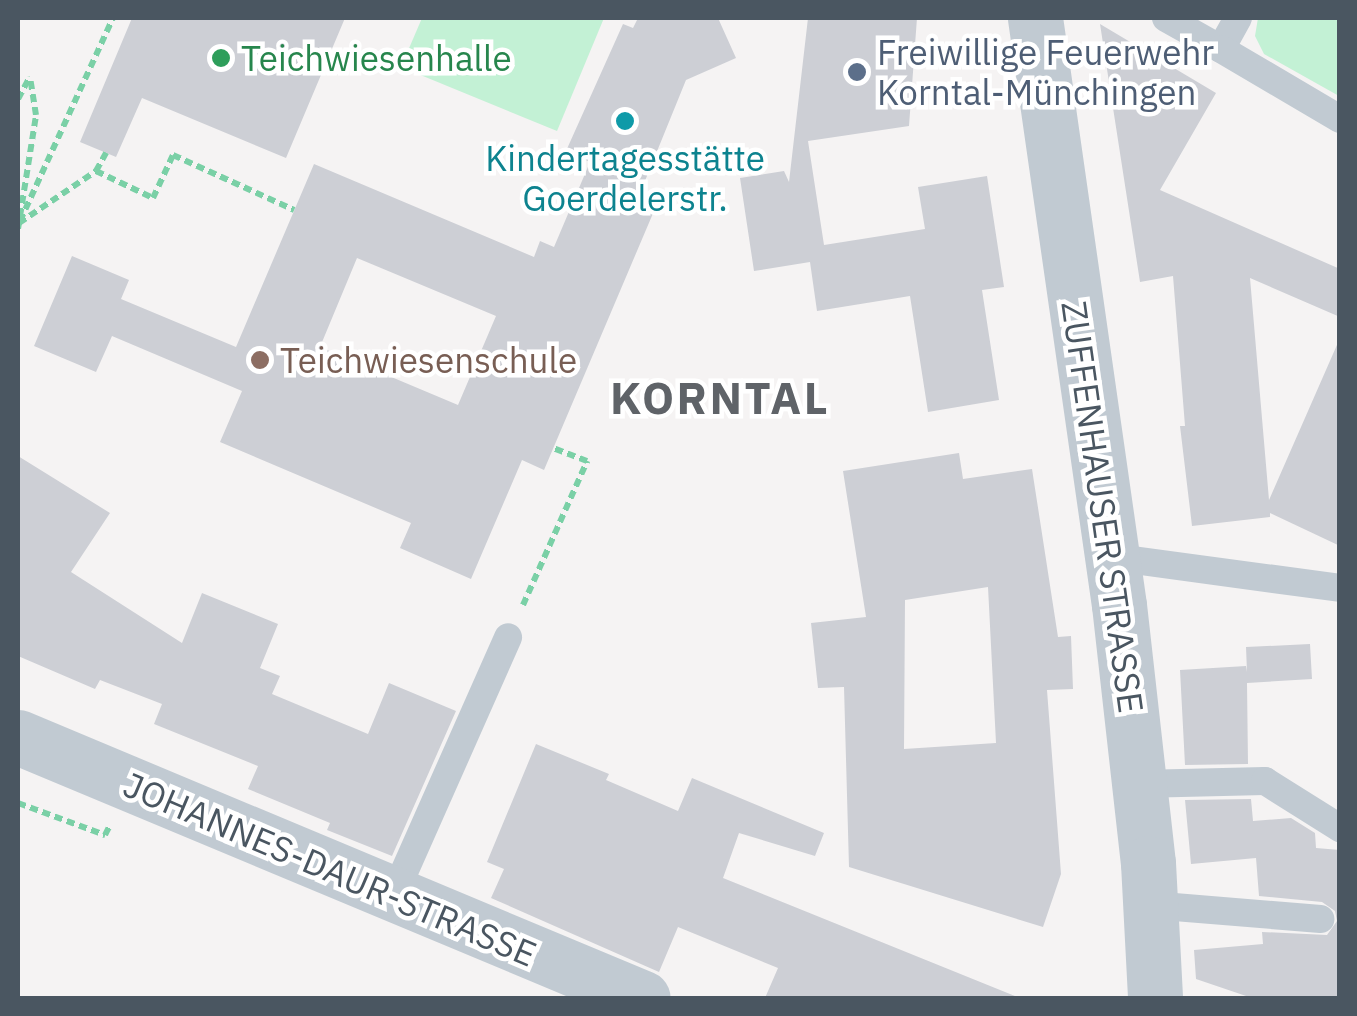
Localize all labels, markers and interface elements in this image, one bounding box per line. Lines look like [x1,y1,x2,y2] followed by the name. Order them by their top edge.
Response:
[877,31,1214,113] place label: Freiwillige Feuerwehr Korntal-Münchingen
[241,37,512,79] place label: Teichwiesenhalle
[210,47,232,69] marker: Teichwiesenhalle
[846,61,868,83] marker: Freiwillige Feuerwehr Korntal-Münchingen
[614,110,636,132] marker: Kindertagesstätte Goerdelerstr.
[485,137,765,219] place label: Kindertagesstätte Goerdelerstr.
[1053,298,1153,716] street label: ZUFFENHAUSER STRASSE
[280,339,577,381] place label: Teichwiesenschule
[249,349,271,371] marker: Teichwiesenschule
[610,371,830,425] district label: KORNTAL
[118,763,542,975] street label: JOHANNES-DAUR-STRASSE

